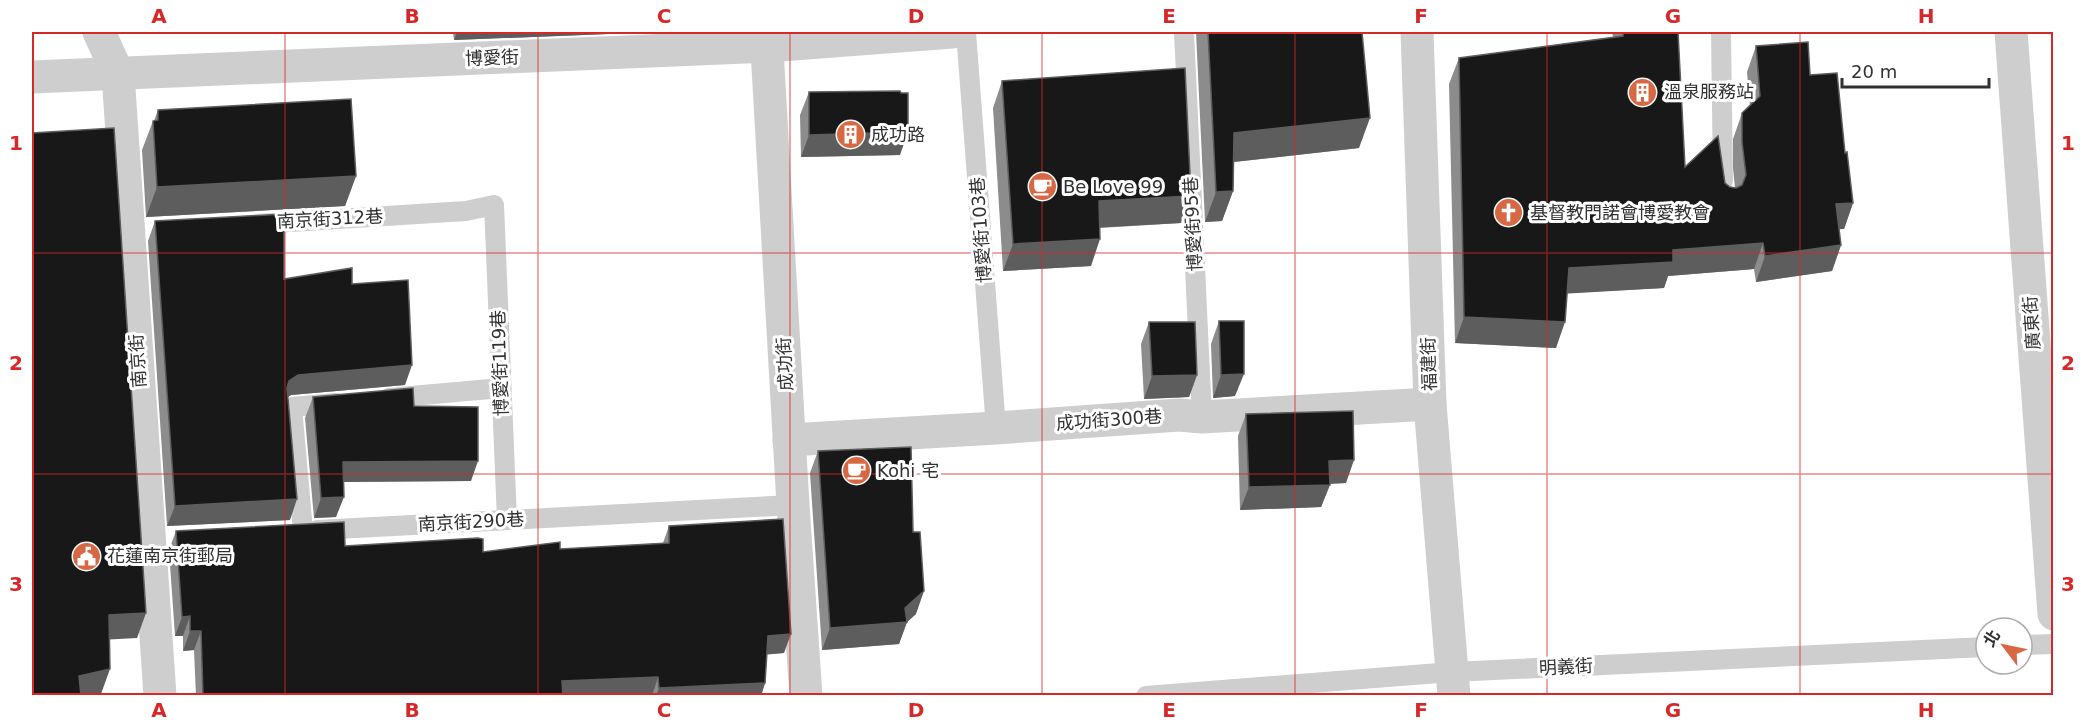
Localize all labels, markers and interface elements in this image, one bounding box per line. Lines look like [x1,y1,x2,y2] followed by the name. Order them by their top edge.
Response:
[151,4,167,28] text: A
[404,4,420,28] text: B
[657,4,671,28] text: C
[908,4,924,28] text: D
[1162,4,1176,28] text: E
[1414,4,1428,28] text: F
[1665,4,1681,28] text: G
[1918,4,1934,28] text: H
[465,46,519,69] street label: 博愛街
[1842,51,1989,89] scale bar
[1851,61,1897,82] text: 20 m
[1627,76,1659,108] building icon: 溫泉服務站
[1664,81,1754,102] place label: 溫泉服務站
[834,119,866,151] building icon: 成功路
[871,124,925,145] place label: 成功路
[9,131,23,155] text: 1
[2061,131,2075,155] text: 1
[1026,171,1058,203] cafe icon: Be Love 99
[966,176,995,284] street label: 博愛街103巷
[1063,176,1163,197] place label: Be Love 99
[1180,176,1205,272] street label: 博愛街95巷
[1493,197,1525,229] church icon: 基督教門諾會博愛教會
[1530,202,1710,223] place label: 基督教門諾會博愛教會
[276,205,384,232] street label: 南京街312巷
[2019,295,2044,351] street label: 廣東街
[487,310,512,417] street label: 博愛街119巷
[125,333,150,389] street label: 南京街
[773,337,796,392] street label: 成功街
[1417,337,1440,391] street label: 福建街
[9,351,23,375] text: 2
[2061,351,2075,375] text: 2
[1055,405,1163,434] street label: 成功街300巷
[840,455,872,487] cafe icon: Kohi 宅
[877,460,939,481] place label: Kohi 宅
[417,508,525,535] street label: 南京街290巷
[70,540,102,572] public building icon: 花蓮南京街郵局
[107,545,233,566] place label: 花蓮南京街郵局
[9,572,23,596] text: 3
[2061,572,2075,596] text: 3
[1974,616,2034,676] north arrow
[1979,626,2004,650] text: 北
[1538,655,1593,678] street label: 明義街
[151,698,167,722] text: A
[404,698,420,722] text: B
[657,698,671,722] text: C
[908,698,924,722] text: D
[1162,698,1176,722] text: E
[1414,698,1428,722] text: F
[1665,698,1681,722] text: G
[1918,698,1934,722] text: H

